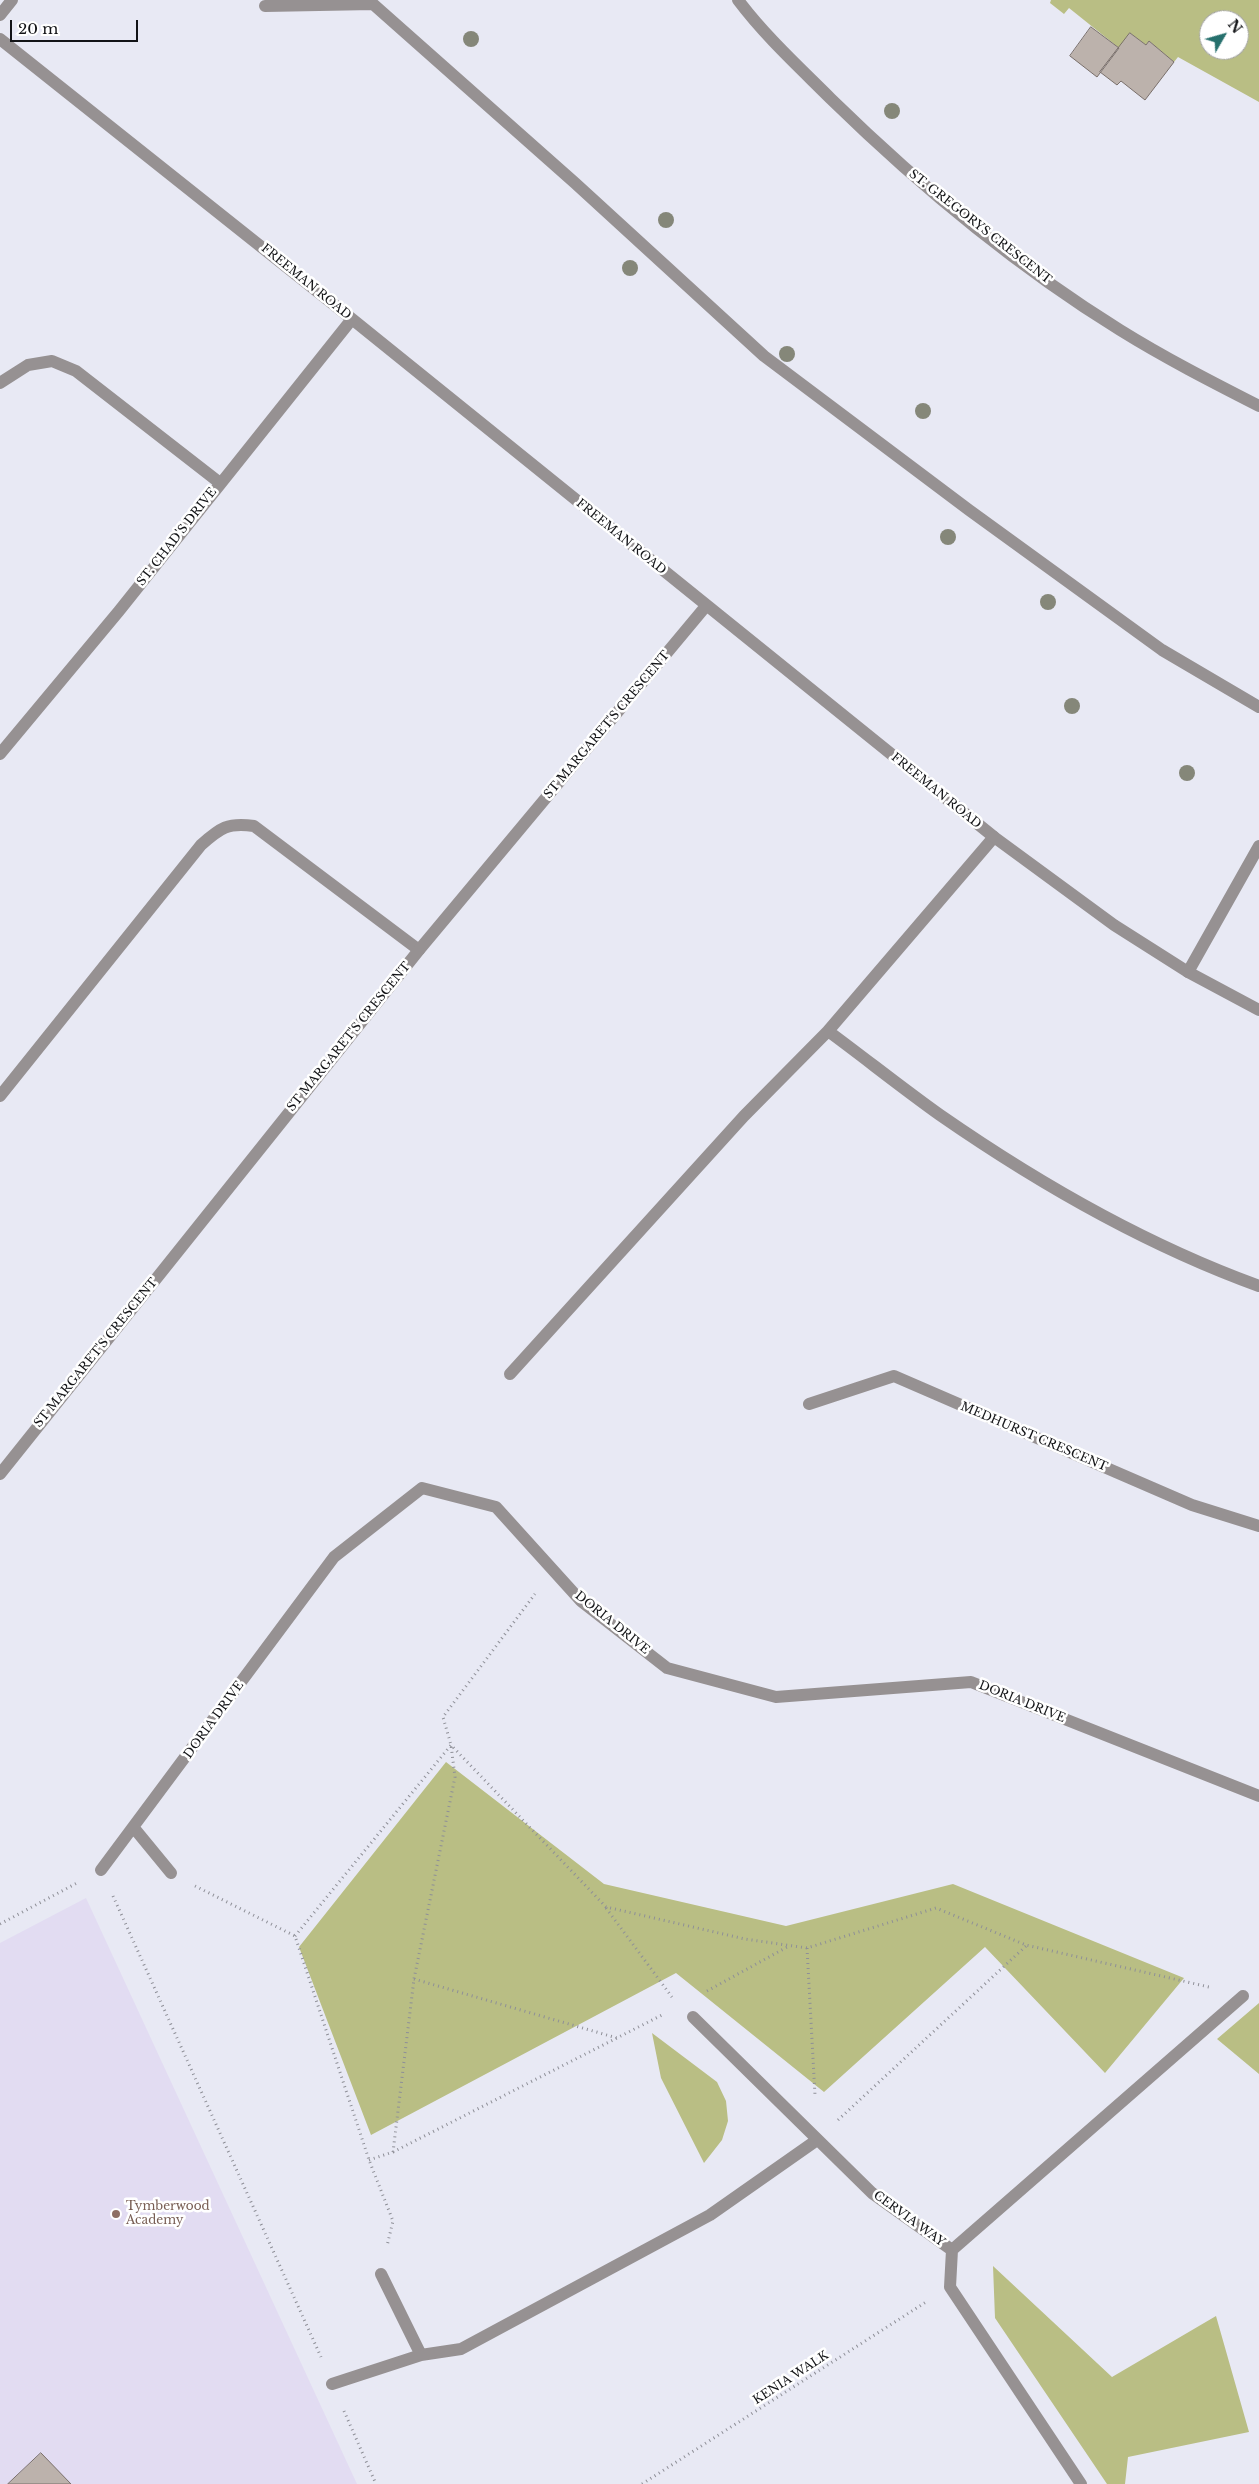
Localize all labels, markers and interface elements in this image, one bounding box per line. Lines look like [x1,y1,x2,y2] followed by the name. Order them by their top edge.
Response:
[12,10,140,42] scale bar
[1199,10,1249,60] north arrow
[1224,16,1246,37] text: N
[18,19,58,38] text: 20 m
[906,167,1054,287] street label: ST. GREGORYS CRESCENT
[258,241,354,323] street label: FREEMAN ROAD
[134,485,220,589] street label: ST. CHAD'S DRIVE
[573,496,669,578] street label: FREEMAN ROAD
[541,648,673,802] street label: ST MARGARET'S CRESCENT
[888,750,984,832] street label: FREEMAN ROAD
[284,959,414,1115] street label: ST MARGARET'S CRESCENT
[31,1275,161,1431] street label: ST MARGARET'S CRESCENT
[958,1399,1110,1475] street label: MEDHURST CRESCENT
[572,1588,652,1658] street label: DORIA DRIVE
[977,1678,1067,1726] street label: DORIA DRIVE
[181,1679,247,1761] street label: DORIA DRIVE
[870,2188,948,2250] street label: CERVIA WAY
[126,2200,210,2228] place label: Tymberwood Academy
[110,2208,122,2220] marker: Tymberwood Academy
[751,2348,831,2408] street label: KENIA WALK

